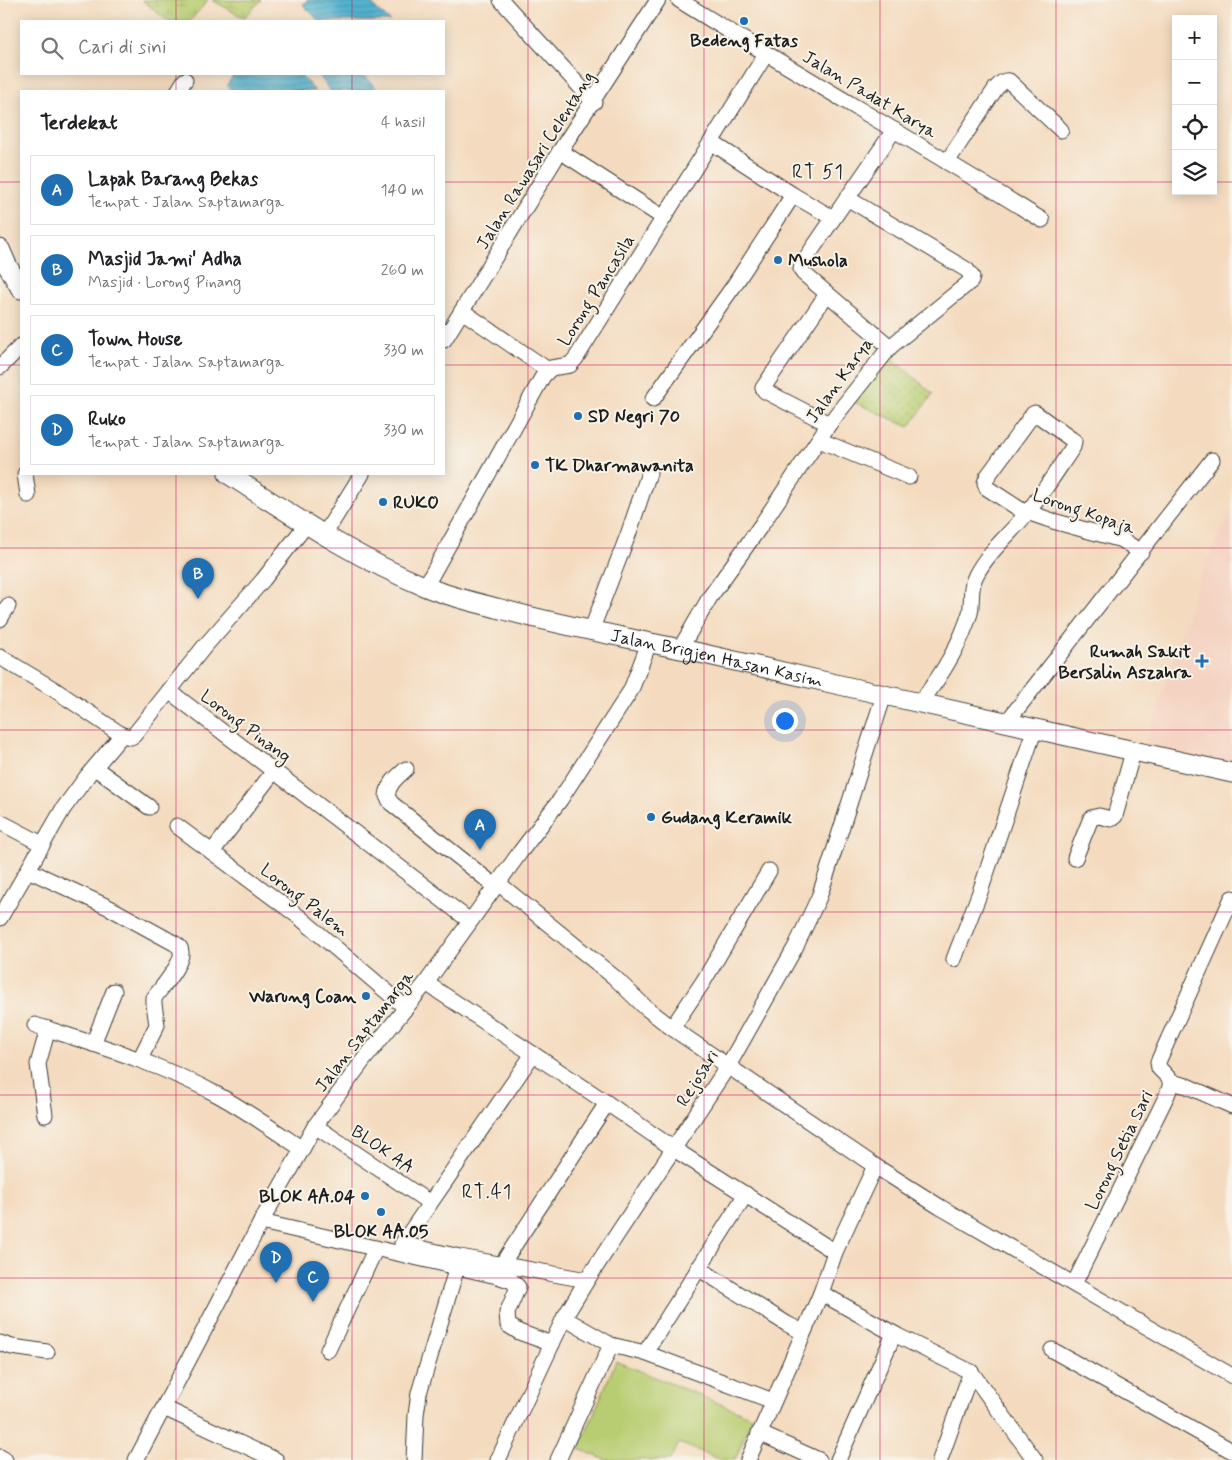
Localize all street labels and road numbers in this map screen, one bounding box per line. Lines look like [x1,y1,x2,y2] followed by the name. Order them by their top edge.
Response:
[798,45,941,144] street label: Jalan Padat Karya
[471,67,601,254] street label: Jalan Rawasari Celentang
[553,230,643,352] street label: Lorong Pancasila
[801,333,879,428] street label: Jalan Karya
[1029,483,1138,543] street label: Lorong Kopaja
[608,624,825,694] street label: Jalan Brigjen Hasan Kasim
[194,685,296,770] street label: Lorong Pinang
[254,858,354,945] street label: Lorong Palem
[310,966,421,1098] street label: Jalan Saptamarga
[671,1046,725,1111] street label: Rejosari
[1080,1087,1161,1215] street label: Lorong Setia Sari
[346,1120,419,1180] street label: BLOK AA

